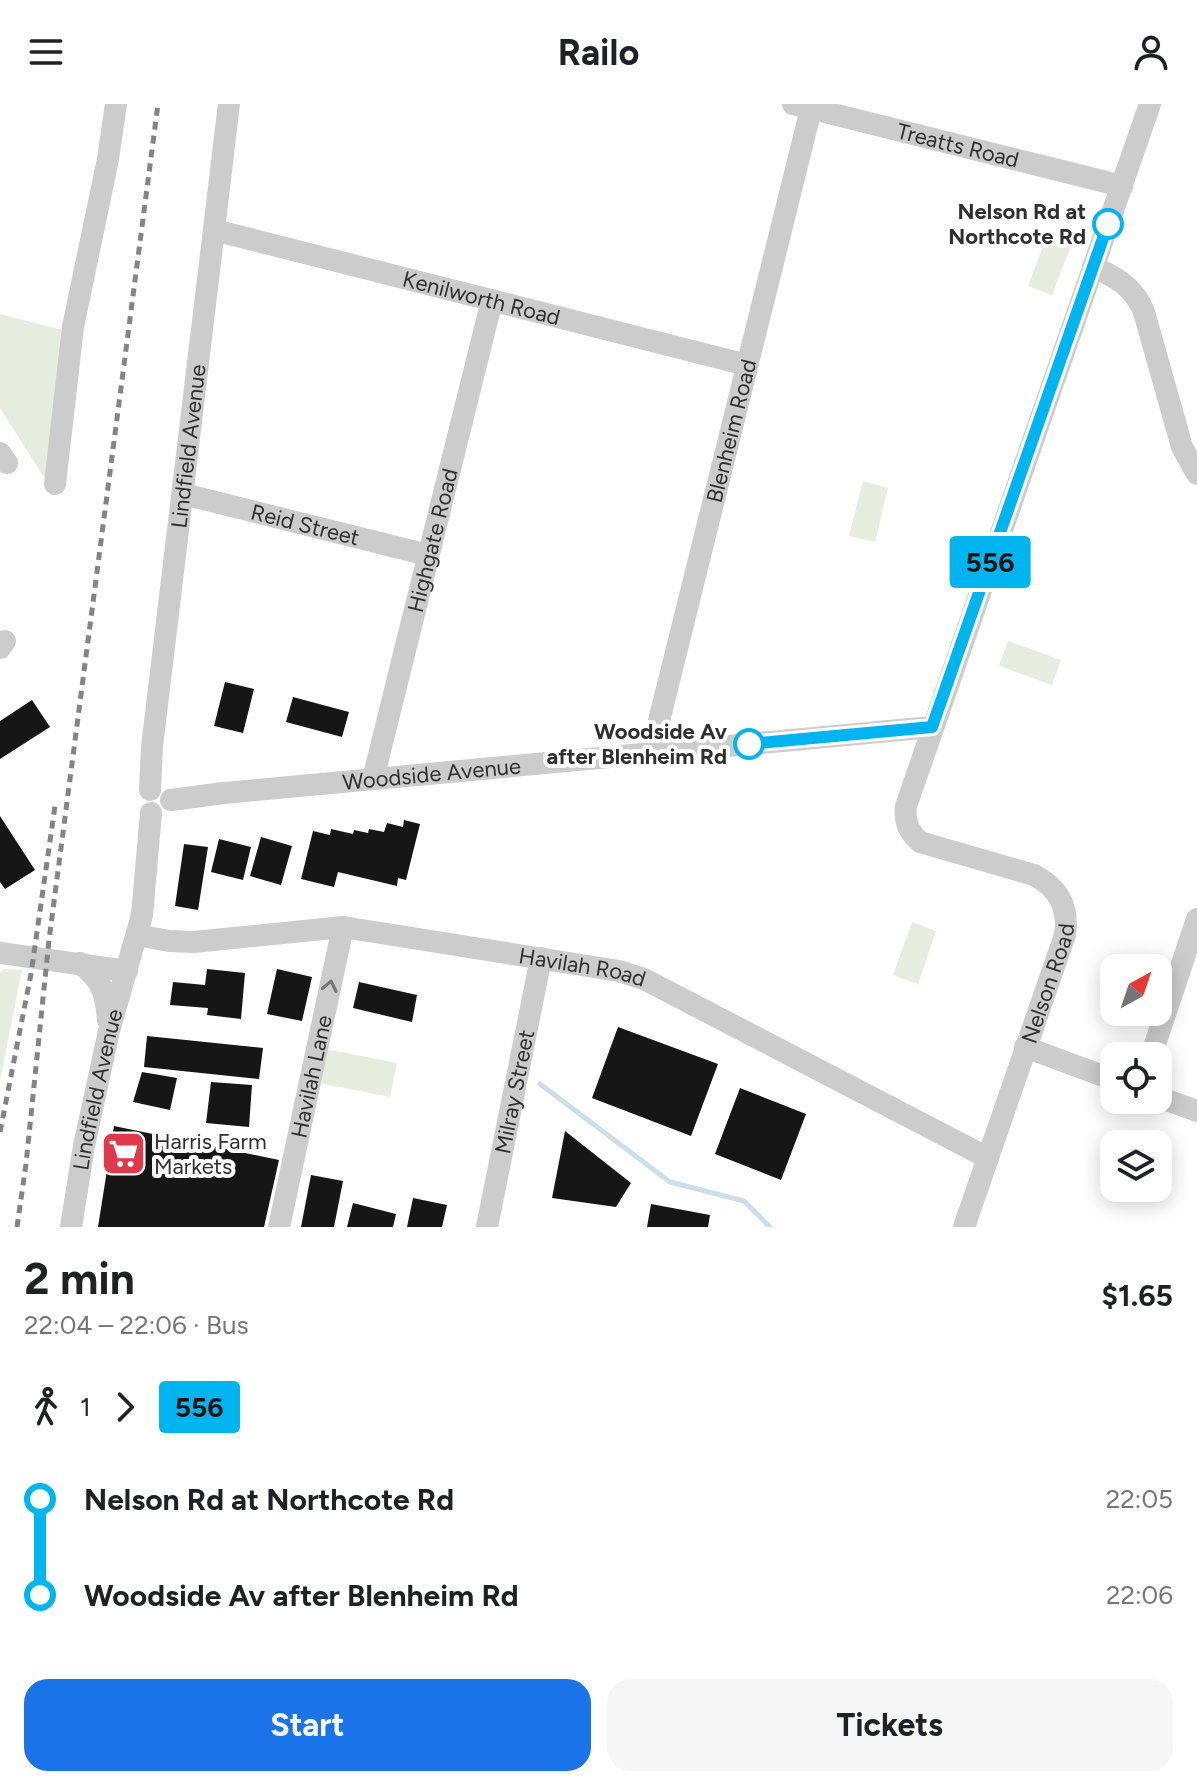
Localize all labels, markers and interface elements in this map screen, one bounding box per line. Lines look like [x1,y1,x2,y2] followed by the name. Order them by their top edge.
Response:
[24,30,68,74] icon: menu
[1129,30,1173,74] icon: person
[558,31,639,74] text: Railo
[894,117,1022,174] street label: Treatts Road
[948,198,1086,250] place label: Nelson Rd at Northcote Rd
[1093,209,1123,239] marker: Nelson Rd at Northcote Rd
[400,265,563,331] street label: Kenilworth Road
[701,356,762,505] street label: Blenheim Road
[165,363,212,530] street label: Lindfield Avenue
[402,466,464,615] street label: Highgate Road
[248,498,362,551] street label: Reid Street
[944,536,1036,588] line badge: 556
[966,545,1014,579] text: 556
[546,718,728,770] place label: Woodside Av after Blenheim Rd
[734,729,764,759] marker: Woodside Av after Blenheim Rd
[341,752,522,796] street label: Woodside Avenue
[1016,922,1080,1047] street label: Nelson Road
[517,942,649,993] street label: Havilah Road
[1100,954,1172,1026] north arrow
[1100,954,1172,1202] map controls
[321,980,338,994] one-way arrow
[67,1006,129,1172] street label: Lindfield Avenue
[285,1013,338,1140] street label: Havilah Lane
[489,1028,540,1156] street label: Milray Street
[1100,1042,1172,1114] button: locate
[154,1128,267,1180] place label: Harris Farm Markets
[99,1130,147,1178] supermarket icon: Harris Farm Markets
[1100,1130,1172,1202] button: layers
[24,1252,135,1305] text: 2 min
[1101,1277,1173,1314] text: $1.65
[24,1309,249,1341] text: 22:04 – 22:06 · Bus
[24,1385,68,1429] icon: walk
[103,1385,147,1429] icon: forward
[175,1390,224,1424] text: 556
[80,1391,91,1423] text: 1
[84,1481,454,1518] text: Nelson Rd at Northcote Rd
[1106,1483,1173,1515] text: 22:05
[84,1577,519,1614] text: Woodside Av after Blenheim Rd
[1106,1579,1173,1611] text: 22:06
[24,1679,591,1771] button: Start
[607,1679,1173,1771] button: Tickets

